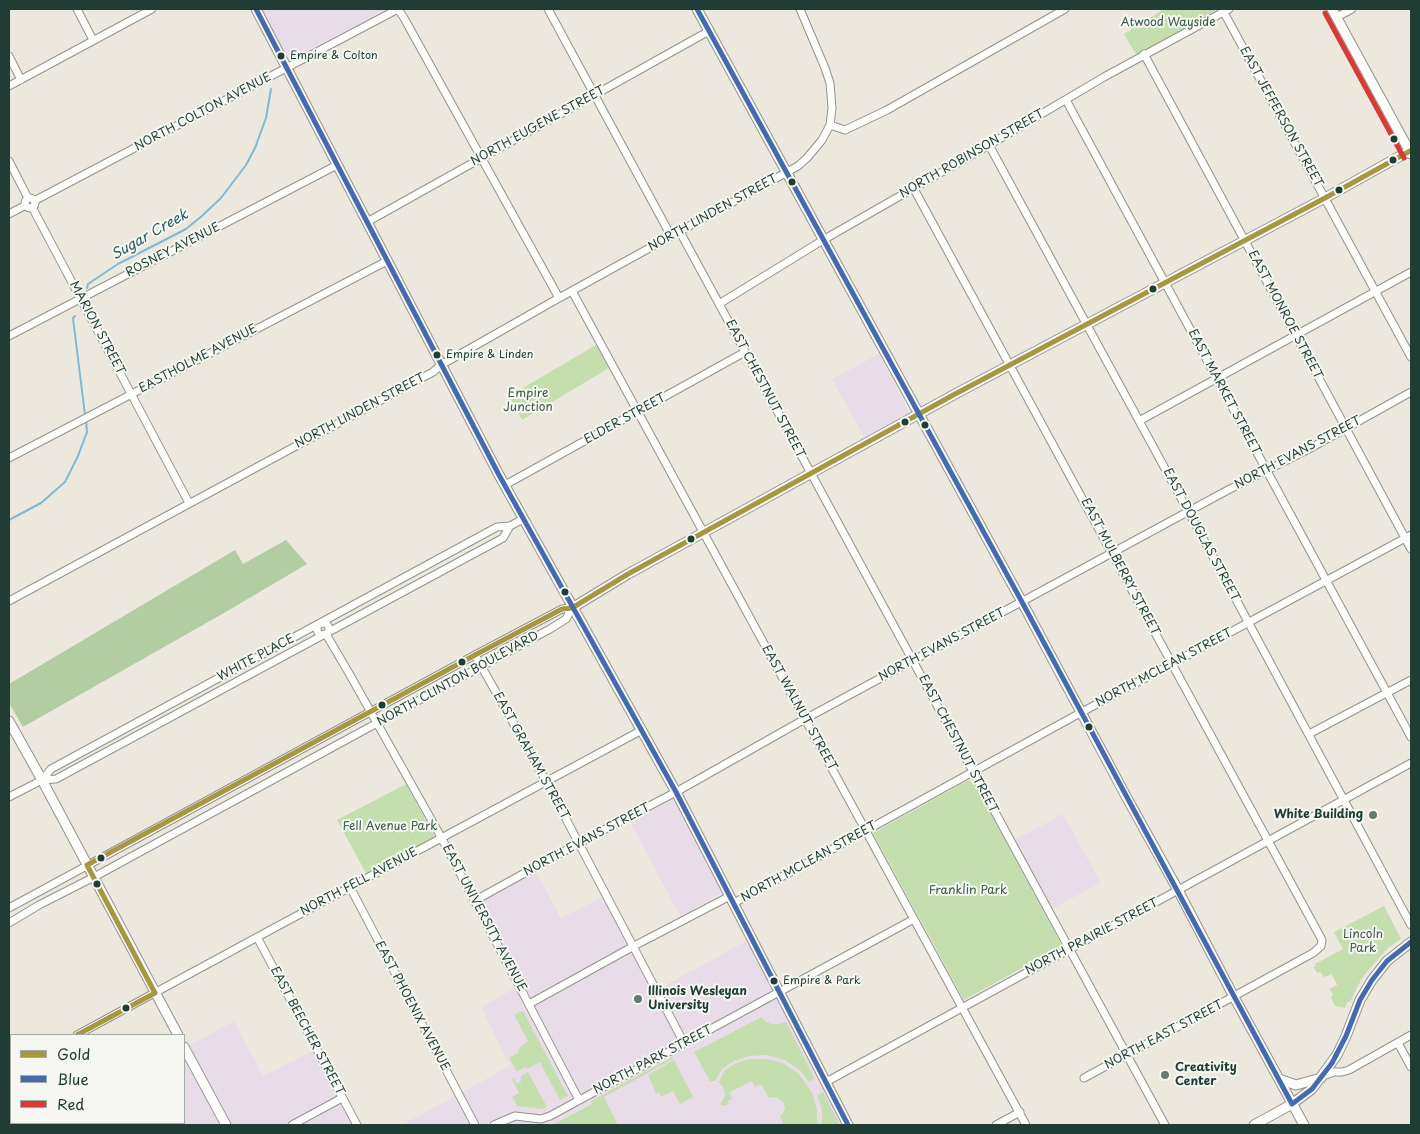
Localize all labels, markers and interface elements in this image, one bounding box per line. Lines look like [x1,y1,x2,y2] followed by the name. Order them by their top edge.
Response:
[1120,16,1216,30] park label: Atwood Wayside
[1236,44,1326,190] street label: EAST JEFFERSON STREET
[290,49,378,63] place label: Empire & Colton
[276,51,286,61] marker: Empire & Colton
[132,70,274,154] street label: NORTH COLTON AVENUE
[468,83,608,169] street label: NORTH EUGENE STREET
[897,107,1047,201] street label: NORTH ROBINSON STREET
[1389,134,1399,144] unlabelled marker
[1388,155,1398,165] unlabelled marker
[646,171,780,255] street label: NORTH LINDEN STREET
[787,177,797,187] unlabelled marker
[1334,185,1344,195] unlabelled marker
[109,206,191,264] water label: Sugar Creek
[124,220,222,280] street label: ROSNEY AVENUE
[1245,248,1325,382] street label: EAST MONROE STREET
[66,279,128,377] street label: MARION STREET
[1148,284,1158,294] unlabelled marker
[722,317,808,461] street label: EAST CHESTNUT STREET
[137,322,259,396] street label: EASTHOLME AVENUE
[1185,327,1263,457] street label: EAST MARKET STREET
[446,348,533,362] place label: Empire & Linden
[432,350,442,360] marker: Empire & Linden
[292,371,428,451] street label: NORTH LINDEN STREET
[503,387,553,415] park label: Empire Junction
[582,391,668,447] street label: ELDER STREET
[1232,414,1364,492] street label: NORTH EVANS STREET
[900,417,910,427] unlabelled marker
[920,420,930,430] unlabelled marker
[1160,466,1242,604] street label: EAST DOUGLAS STREET
[1078,496,1162,638] street label: EAST MULBERRY STREET
[686,534,696,544] unlabelled marker
[560,587,570,597] unlabelled marker
[876,606,1008,684] street label: NORTH EVANS STREET
[1093,626,1235,710] street label: NORTH MCLEAN STREET
[375,629,541,729] street label: NORTH CLINTON BOULEVARD
[215,632,297,684] street label: WHITE PLACE
[758,643,840,773] street label: EAST WALNUT STREET
[457,657,467,667] unlabelled marker
[915,672,1001,816] street label: EAST CHESTNUT STREET
[490,690,572,822] street label: EAST GRAHAM STREET
[377,700,387,710] unlabelled marker
[1084,722,1094,732] unlabelled marker
[521,801,653,879] street label: NORTH EVANS STREET
[1274,808,1363,822] place label: White Building
[1367,809,1379,821] marker: White Building
[739,819,879,905] street label: NORTH MCLEAN STREET
[342,820,438,834] park label: Fell Avenue Park
[439,842,529,994] street label: EAST UNIVERSITY AVENUE
[298,845,420,919] street label: NORTH FELL AVENUE
[96,853,106,863] unlabelled marker
[92,879,102,889] unlabelled marker
[929,884,1007,898] park label: Franklin Park
[1023,896,1161,978] street label: NORTH PRAIRIE STREET
[1343,928,1383,956] park label: Lincoln Park
[372,939,452,1073] street label: EAST PHOENIX AVENUE
[267,964,347,1098] street label: EAST BEECHER STREET
[783,974,861,988] place label: Empire & Park
[769,976,779,986] marker: Empire & Park
[648,985,747,1013] place label: Illinois Wesleyan University
[632,993,644,1005] marker: Illinois Wesleyan University
[1102,998,1226,1072] street label: NORTH EAST STREET
[121,1003,131,1013] unlabelled marker
[591,1023,715,1097] street label: NORTH PARK STREET
[10,1034,185,1124] legend
[57,1042,90,1065] text: Gold
[1175,1061,1237,1089] place label: Creativity Center
[57,1067,89,1090] text: Blue
[1159,1069,1171,1081] marker: Creativity Center
[57,1092,85,1115] text: Red

